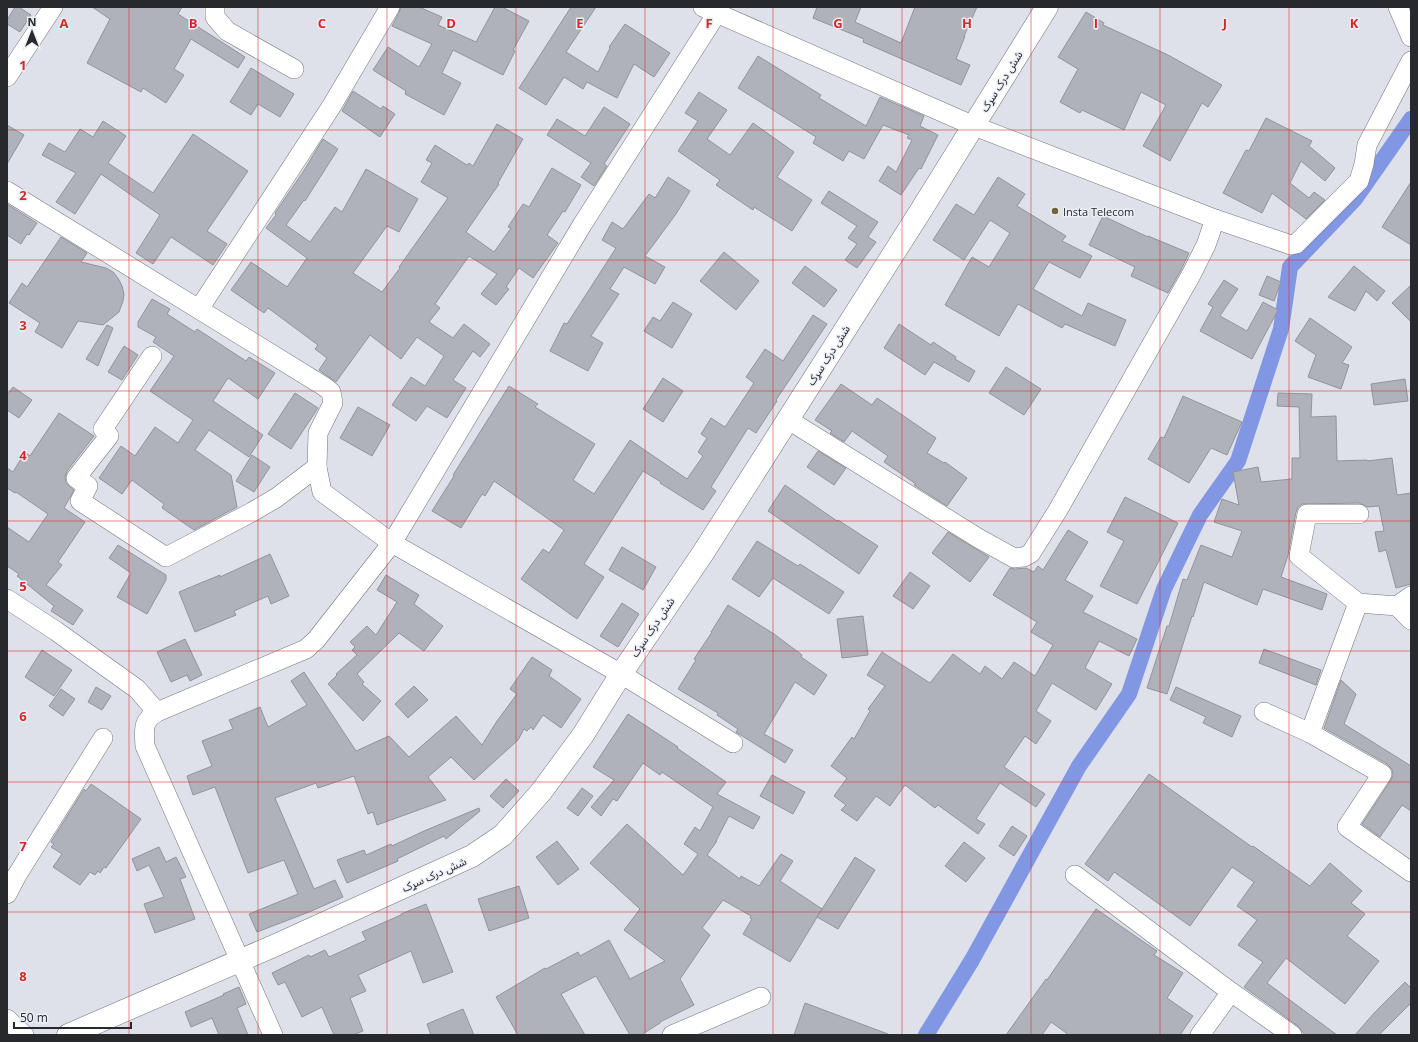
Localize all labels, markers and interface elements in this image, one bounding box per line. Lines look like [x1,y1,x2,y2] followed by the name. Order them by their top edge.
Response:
[12,12,52,52] north arrow
[28,14,36,29] text: N
[60,14,69,32] text: A
[189,14,198,32] text: B
[318,14,326,32] text: C
[446,14,456,32] text: D
[576,14,584,32] text: E
[705,14,713,32] text: F
[833,14,843,32] text: G
[962,14,972,32] text: H
[1094,14,1098,32] text: I
[1222,14,1227,32] text: J
[1350,14,1359,32] text: K
[976,47,1026,114] street label: شش درک سړک
[19,56,27,74] text: 1
[19,186,27,204] text: 2
[1063,204,1134,219] place label: Insta Telecom
[1050,206,1060,216] marker: Insta Telecom
[19,316,27,334] text: 3
[803,322,853,388] street label: شش درک سړک
[19,446,27,464] text: 4
[19,577,27,595] text: 5
[626,594,678,660] street label: شش درک سړک
[19,707,27,725] text: 6
[19,837,27,855] text: 7
[399,853,469,895] street label: شش درک سړک
[19,967,27,985] text: 8
[14,1004,131,1030] scale bar
[20,1009,48,1026] text: 50 m

